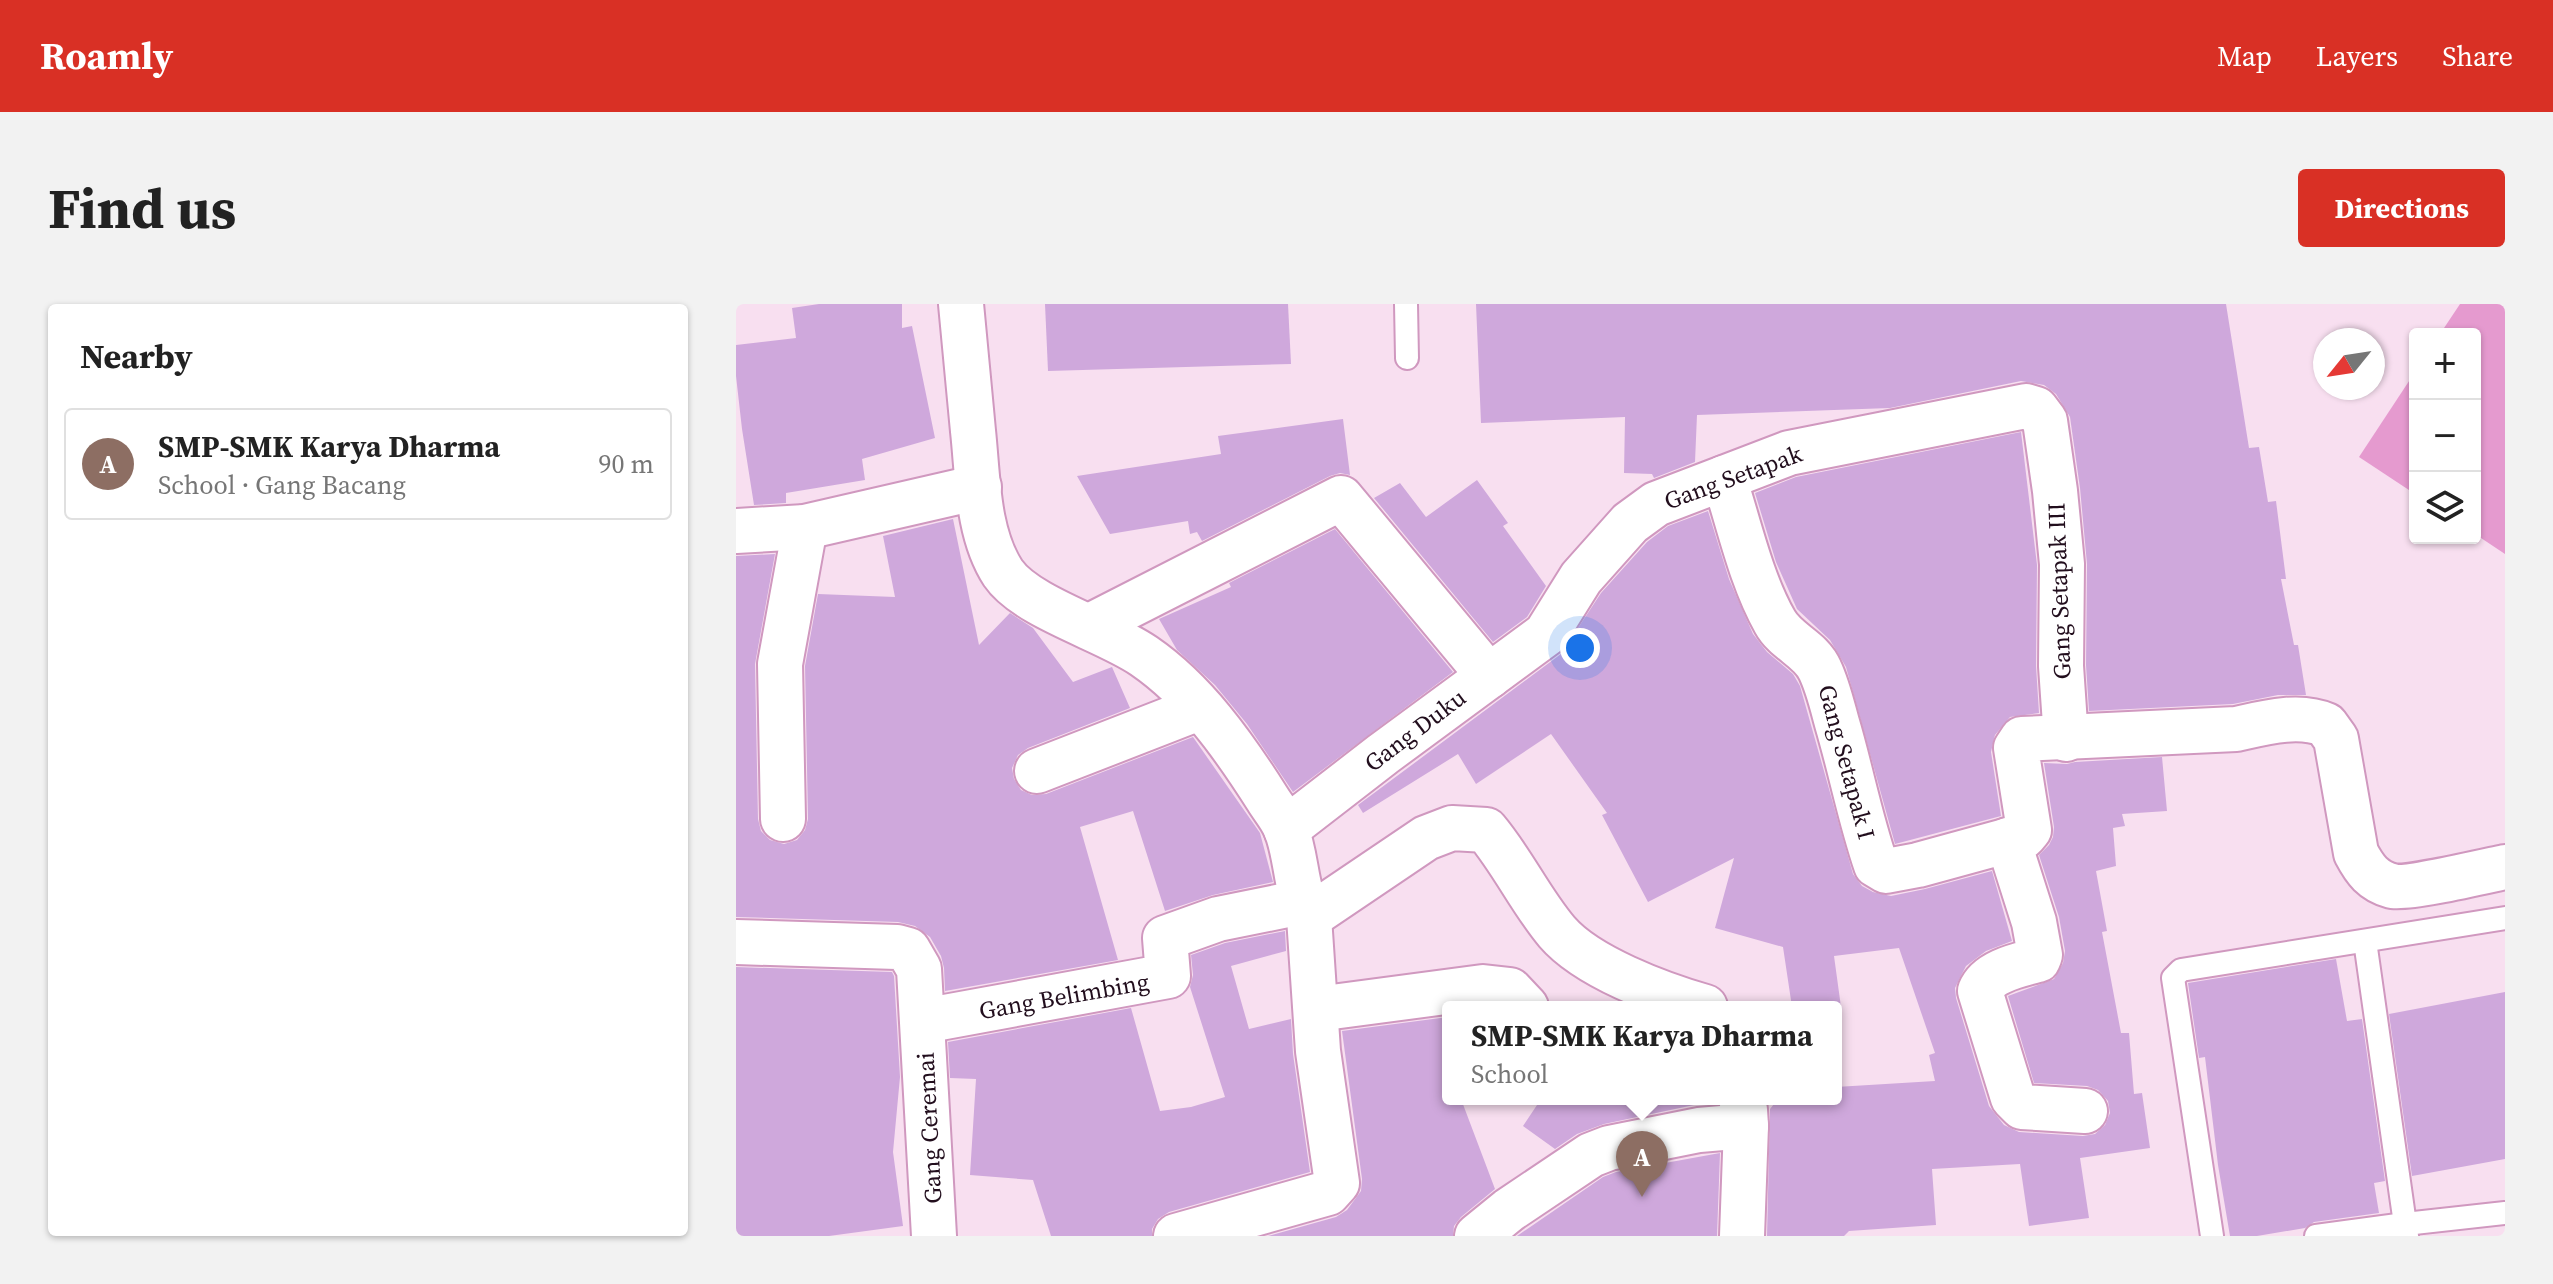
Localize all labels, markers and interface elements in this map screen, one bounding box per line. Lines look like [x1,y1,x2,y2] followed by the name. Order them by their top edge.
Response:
[40,30,173,82] text: Roamly
[2217,37,2272,75] text: Map
[2316,37,2398,75] text: Layers
[2442,37,2513,75] text: Share
[2298,169,2505,247] button: Directions
[48,170,236,247] text: Find us
[2313,328,2385,400] north arrow
[2409,328,2481,544] map controls
[2409,328,2481,400] button: +
[80,333,193,379] text: Nearby
[2409,400,2481,472] button: −
[158,426,500,467] text: SMP-SMK Karya Dharma
[1659,436,1807,517] street label: Gang Setapak
[99,446,117,482] text: A
[599,446,654,482] text: 90 m
[158,467,406,503] text: School · Gang Bacang
[2409,472,2481,544] button: layers
[2039,502,2079,680] street label: Gang Setapak III
[1560,628,1600,668] your location
[1357,681,1473,779] street label: Gang Duku
[1810,681,1884,843] street label: Gang Setapak I
[976,965,1152,1027] street label: Gang Belimbing
[1442,1001,1842,1105] popup
[1471,1015,1813,1056] text: SMP-SMK Karya Dharma
[909,1051,949,1205] street label: Gang Ceremai
[1471,1056,1548,1092] text: School
[1616,1131,1668,1197] pin: A

